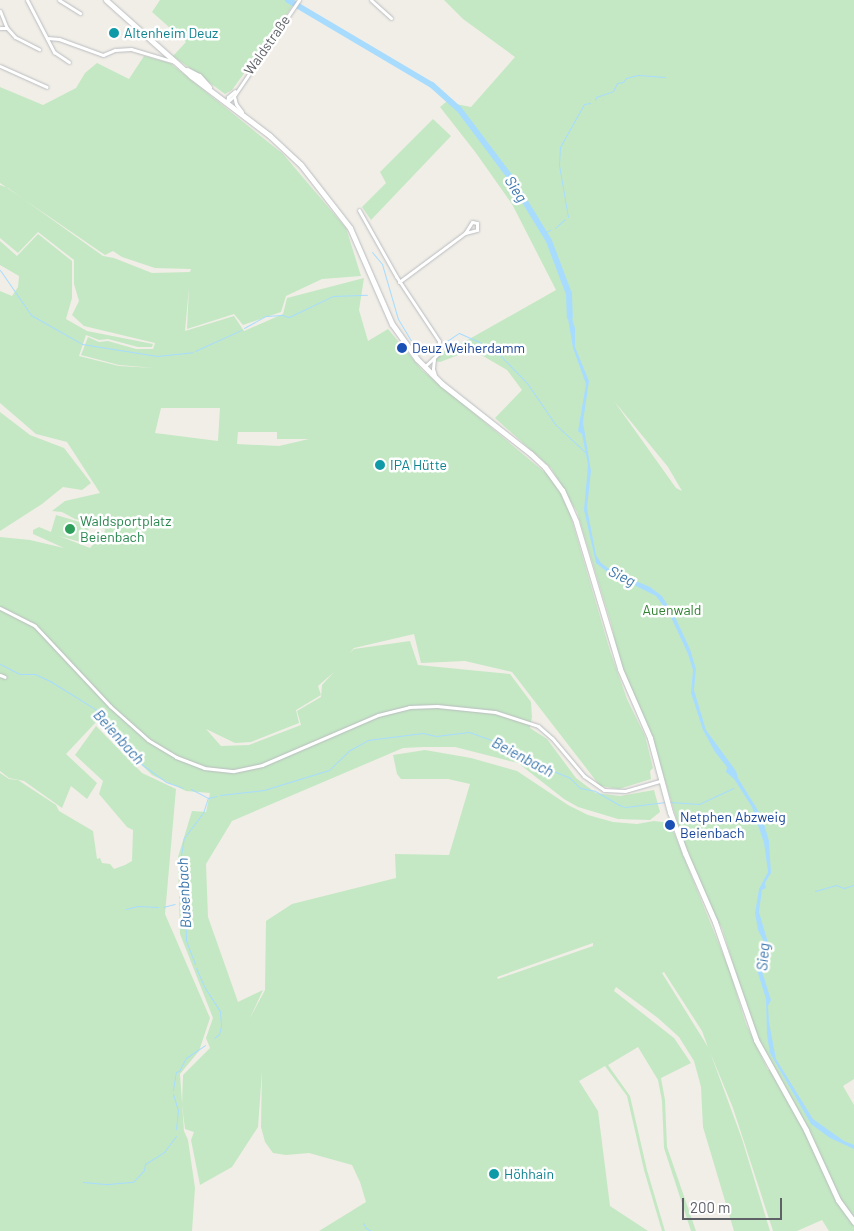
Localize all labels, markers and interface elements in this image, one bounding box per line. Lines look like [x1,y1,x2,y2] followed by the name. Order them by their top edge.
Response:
[240,12,294,78] street label: Waldstraße
[124,25,218,41] place label: Altenheim Deuz
[108,27,120,39] marker: Altenheim Deuz
[501,172,531,206] water label: Sieg
[412,340,525,356] place label: Deuz Weiherdamm
[396,342,408,354] marker: Deuz Weiherdamm
[390,457,447,473] place label: IPA Hütte
[374,459,386,471] marker: IPA Hütte
[80,513,171,546] place label: Waldsportplatz Beienbach
[64,523,76,535] marker: Waldsportplatz Beienbach
[606,562,638,590] water label: Sieg
[643,602,701,618] park label: Auenwald
[90,706,148,768] water label: Beienbach
[489,733,557,781] water label: Beienbach
[680,809,786,842] place label: Netphen Abzweig Beienbach
[664,819,676,831] marker: Netphen Abzweig Beienbach
[173,857,195,929] water label: Busenbach
[753,942,773,972] water label: Sieg
[504,1166,554,1182] place label: Höhhain
[488,1168,500,1180] marker: Höhhain
[684,1188,784,1220] scale bar
[690,1198,730,1216] text: 200 m

